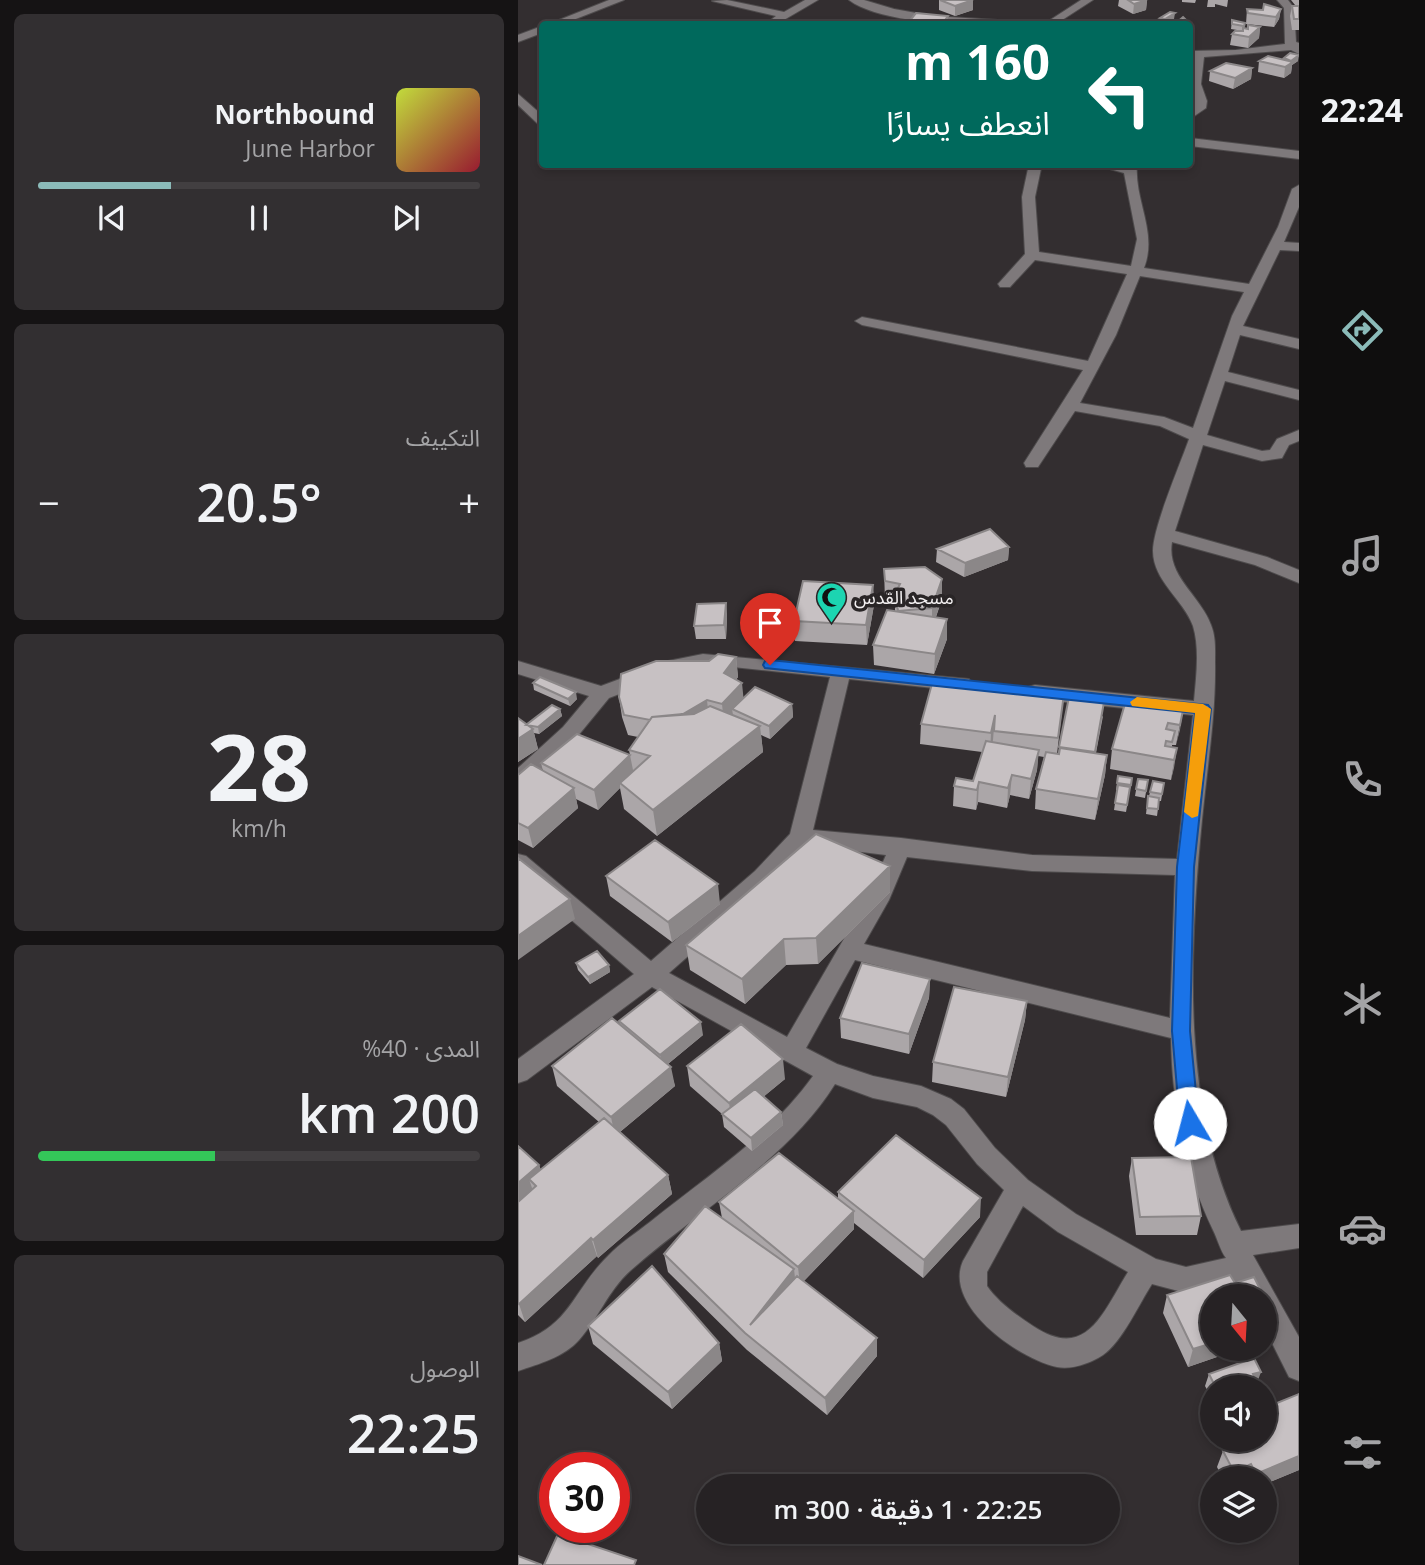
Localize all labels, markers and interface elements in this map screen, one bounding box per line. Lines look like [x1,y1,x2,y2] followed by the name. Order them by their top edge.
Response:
[905,28,1050,94] text: 160 m
[1074,49,1165,140] icon: left
[1321,88,1403,131] text: 22:24
[214,96,375,132] text: Northbound
[886,101,1050,144] text: انعطف يسارًا
[245,132,375,164] text: June Harbor
[93,199,131,237] icon: previous
[240,199,278,237] icon: pause
[387,199,425,237] icon: next
[1338,306,1387,355] icon: directions
[406,421,480,453] text: التكييف
[196,466,322,537] text: 20.5°
[38,476,60,528] text: −
[458,476,480,528] text: +
[1338,531,1387,580] icon: music
[814,581,848,625] mosque icon: مسجد القدس
[854,585,954,609] place label: مسجد القدس
[740,593,800,665] pin
[751,604,789,642] icon: arrive
[207,704,311,828] text: 28
[1338,755,1387,804] icon: phone
[231,812,287,844] text: km/h
[1338,979,1387,1028] icon: climate
[362,1032,480,1064] text: المدى · 40%
[298,1077,480,1148] text: 200 km
[1153,1086,1227,1160] position arrow
[1338,1204,1387,1253] icon: car
[1200,1284,1278,1362] north arrow
[1200,1284,1277,1543] map controls
[410,1352,480,1384] text: الوصول
[1200,1375,1277,1452] button: sound
[347,1397,480,1468] text: 22:25
[1338,1428,1387,1477] icon: filters
[539,1452,630,1543] speed limit sign: 30
[1200,1466,1277,1543] button: layers
[774,1491,1042,1527] text: 22:25 · 1 دقيقة · 300 m

